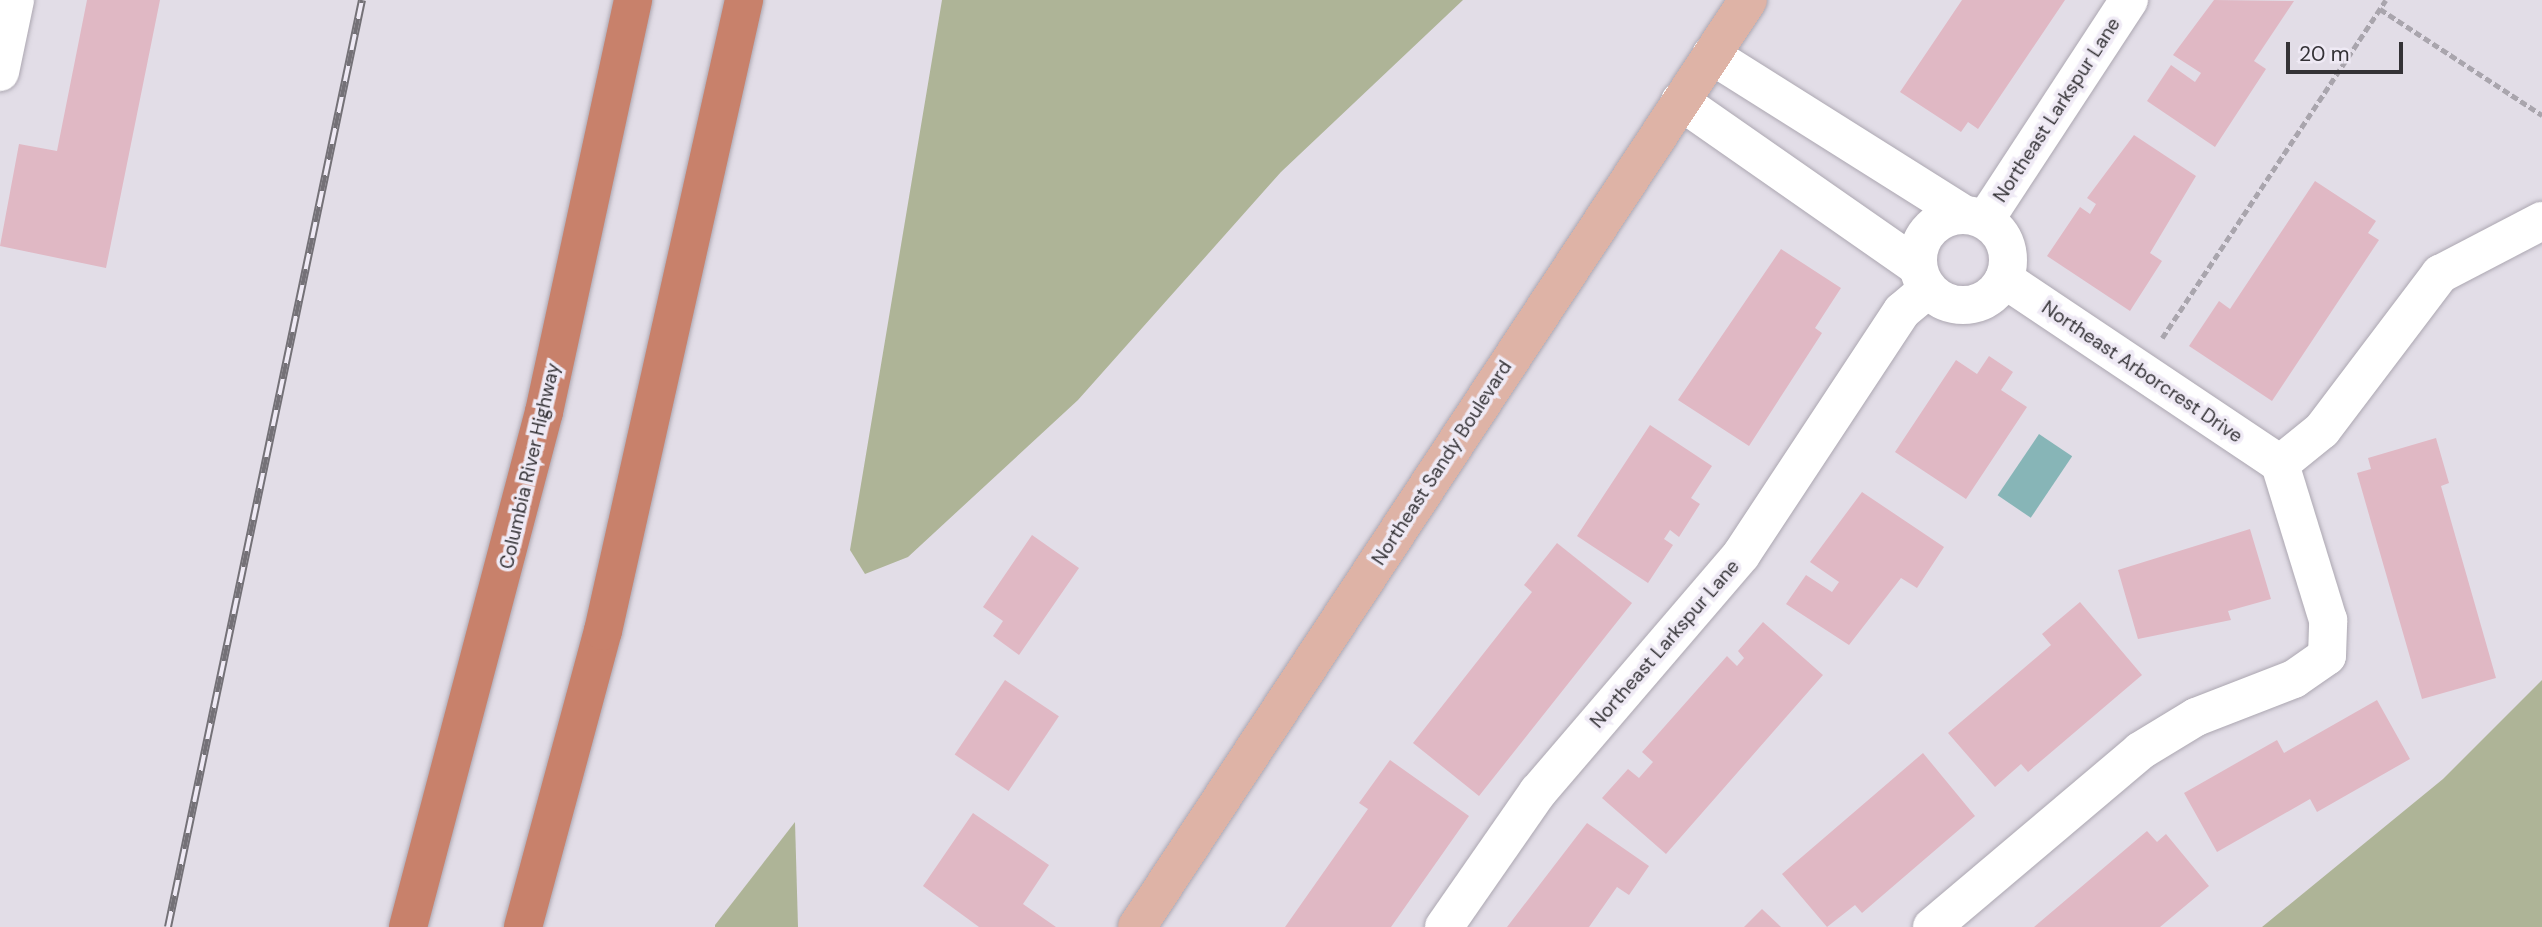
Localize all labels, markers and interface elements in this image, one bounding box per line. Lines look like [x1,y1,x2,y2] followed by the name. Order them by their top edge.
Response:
[1989,13,2125,207] street label: Northeast Larkspur Lane
[2290,28,2407,72] scale bar
[2299,40,2350,68] text: 20 m
[2037,296,2247,448] street label: Northeast Arborcrest Drive
[1367,357,1517,569] street label: Northeast Sandy Boulevard
[495,361,565,571] street label: Columbia River Highway
[1586,555,1744,733] street label: Northeast Larkspur Lane

